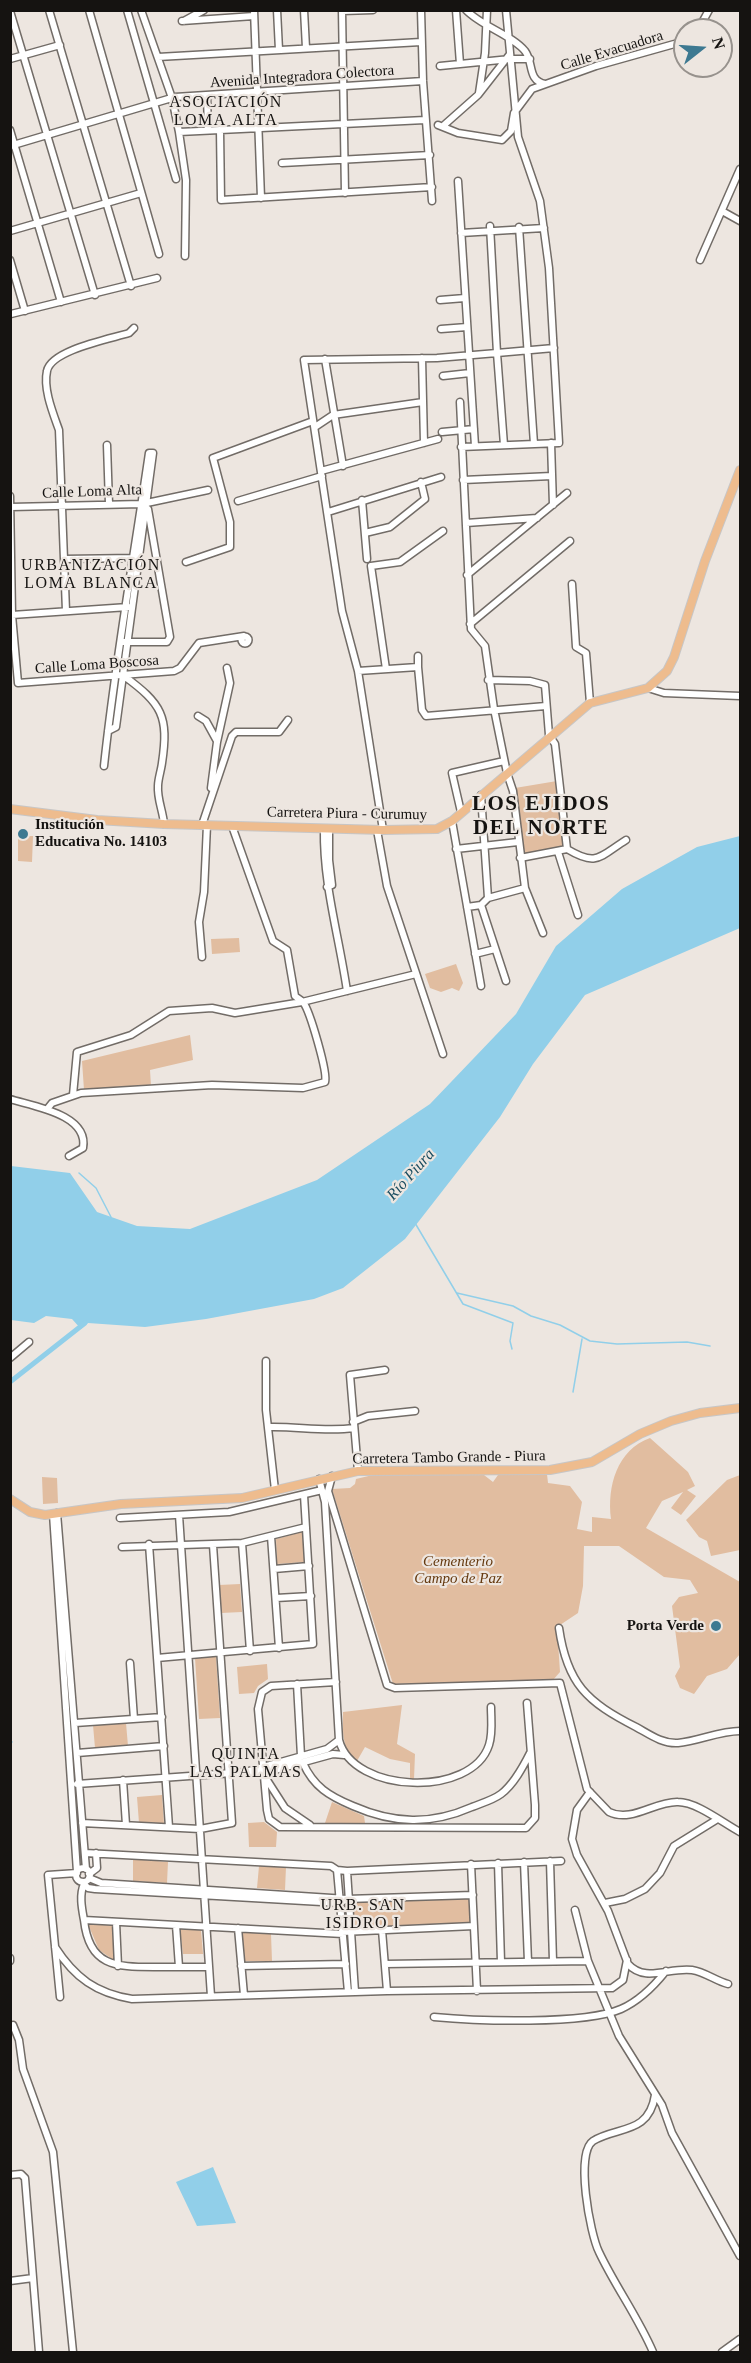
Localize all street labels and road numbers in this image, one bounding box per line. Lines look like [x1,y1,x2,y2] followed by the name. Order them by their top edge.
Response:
[559,27,665,75] street label: Calle Evacuadora
[209,62,395,92] street label: Avenida Integradora Colectora
[42,481,142,503] street label: Calle Loma Alta
[34,652,160,678] street label: Calle Loma Boscosa
[267,804,427,824] street label: Carretera Piura - Curumuy
[352,1447,546,1469] street label: Carretera Tambo Grande - Piura

